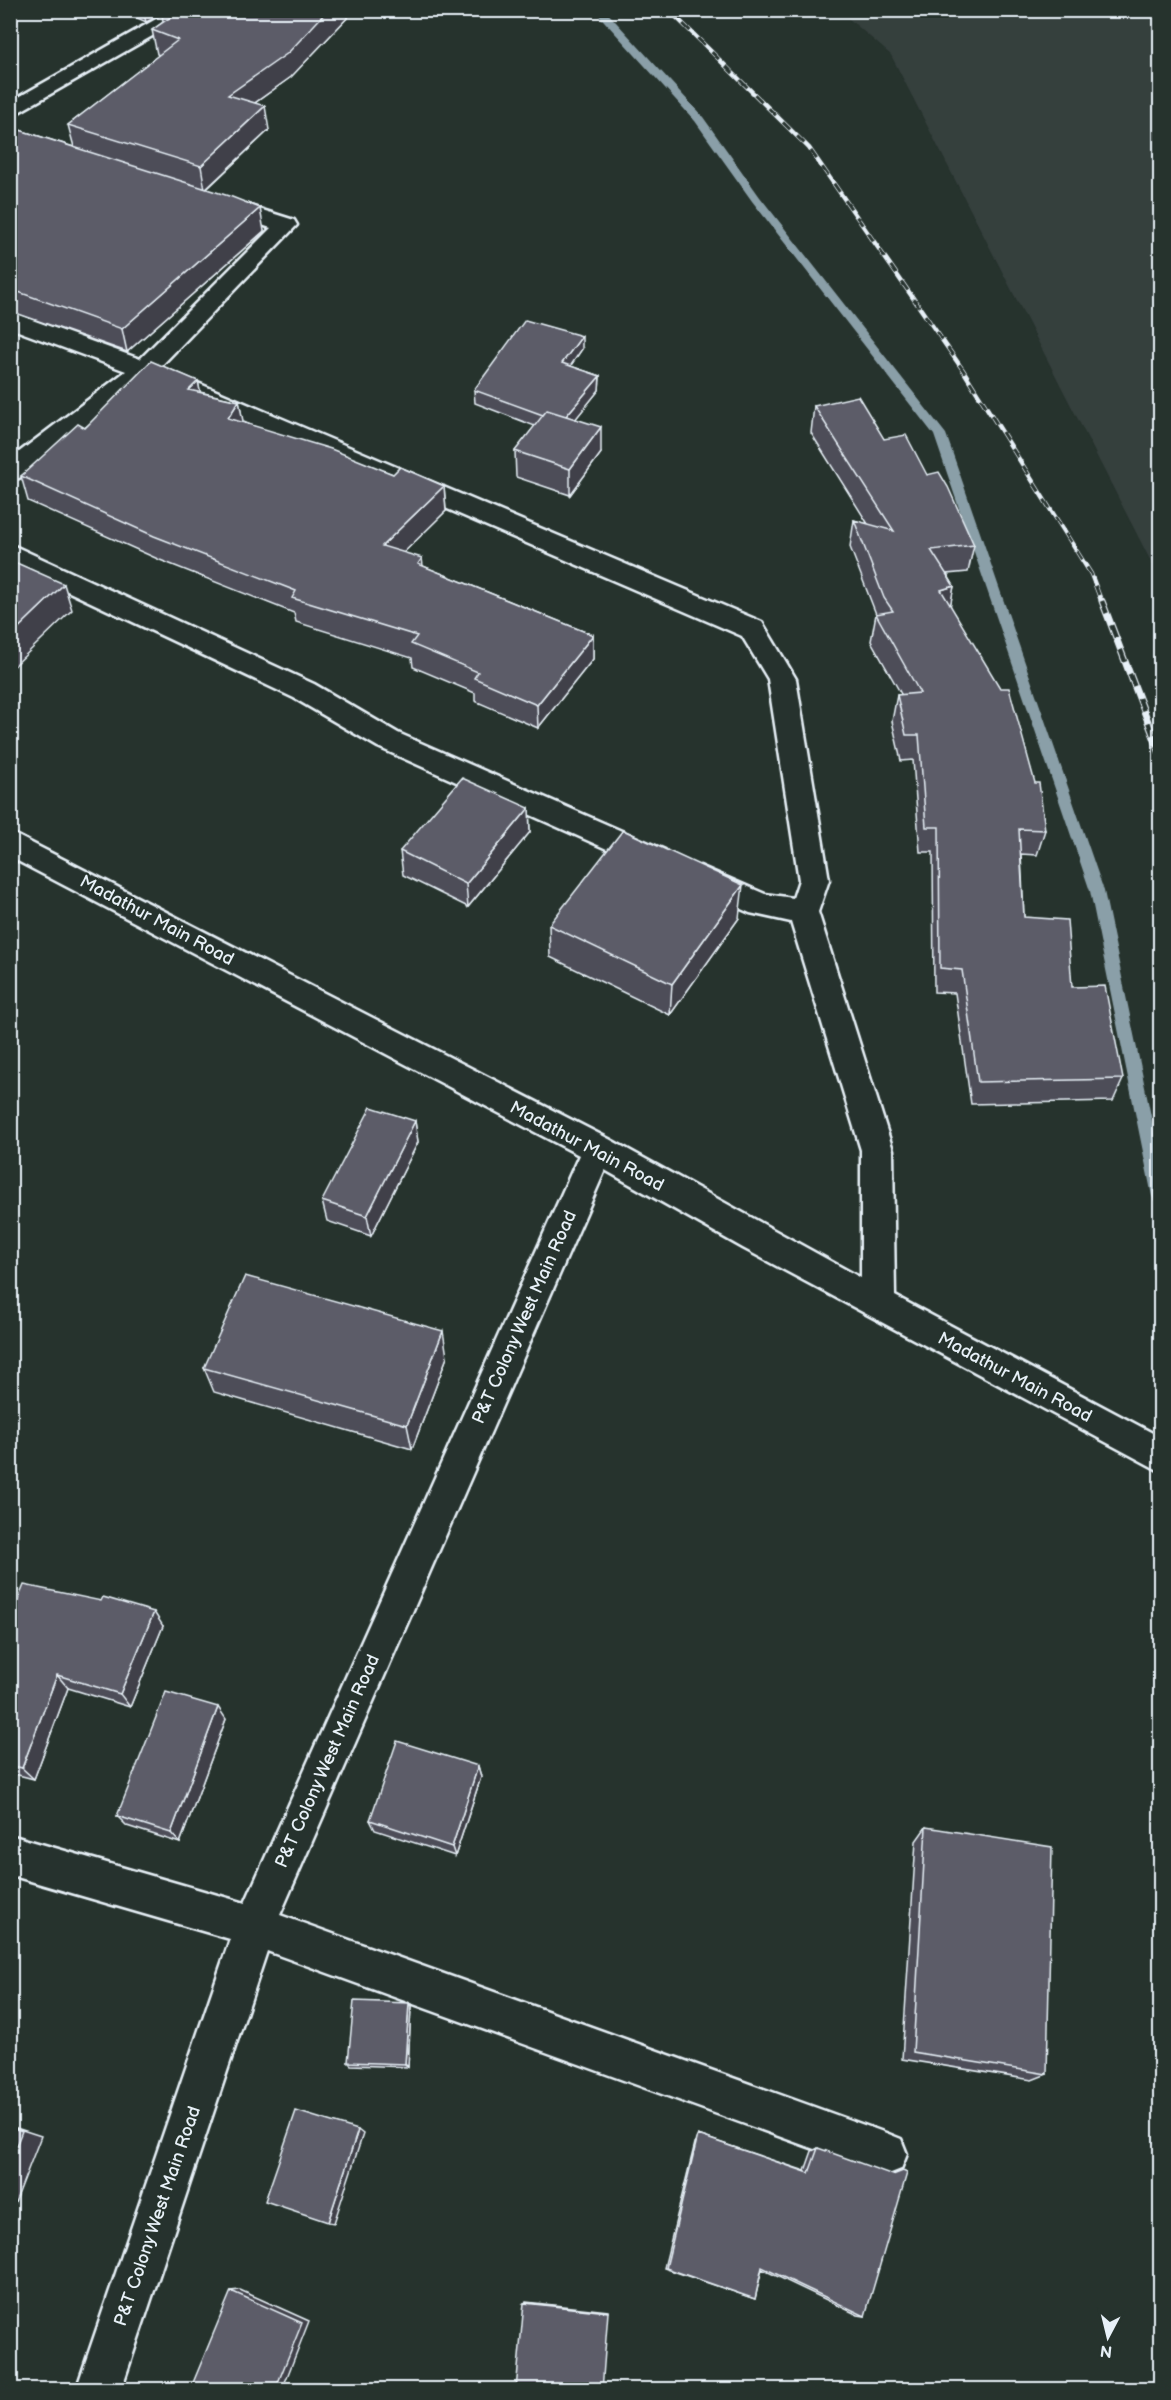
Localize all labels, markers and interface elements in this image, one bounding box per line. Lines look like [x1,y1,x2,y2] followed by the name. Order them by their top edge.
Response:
[76,871,237,970] street label: Madathur Main Road
[506,1097,667,1196] street label: Madathur Main Road
[468,1207,581,1427] street label: P&T Colony West Main Road
[934,1328,1095,1427] street label: Madathur Main Road
[271,1651,384,1871] street label: P&T Colony West Main Road
[110,2103,205,2329] street label: P&T Colony West Main Road
[1078,2307,1138,2367] north arrow
[1099,2340,1113,2361] text: N

